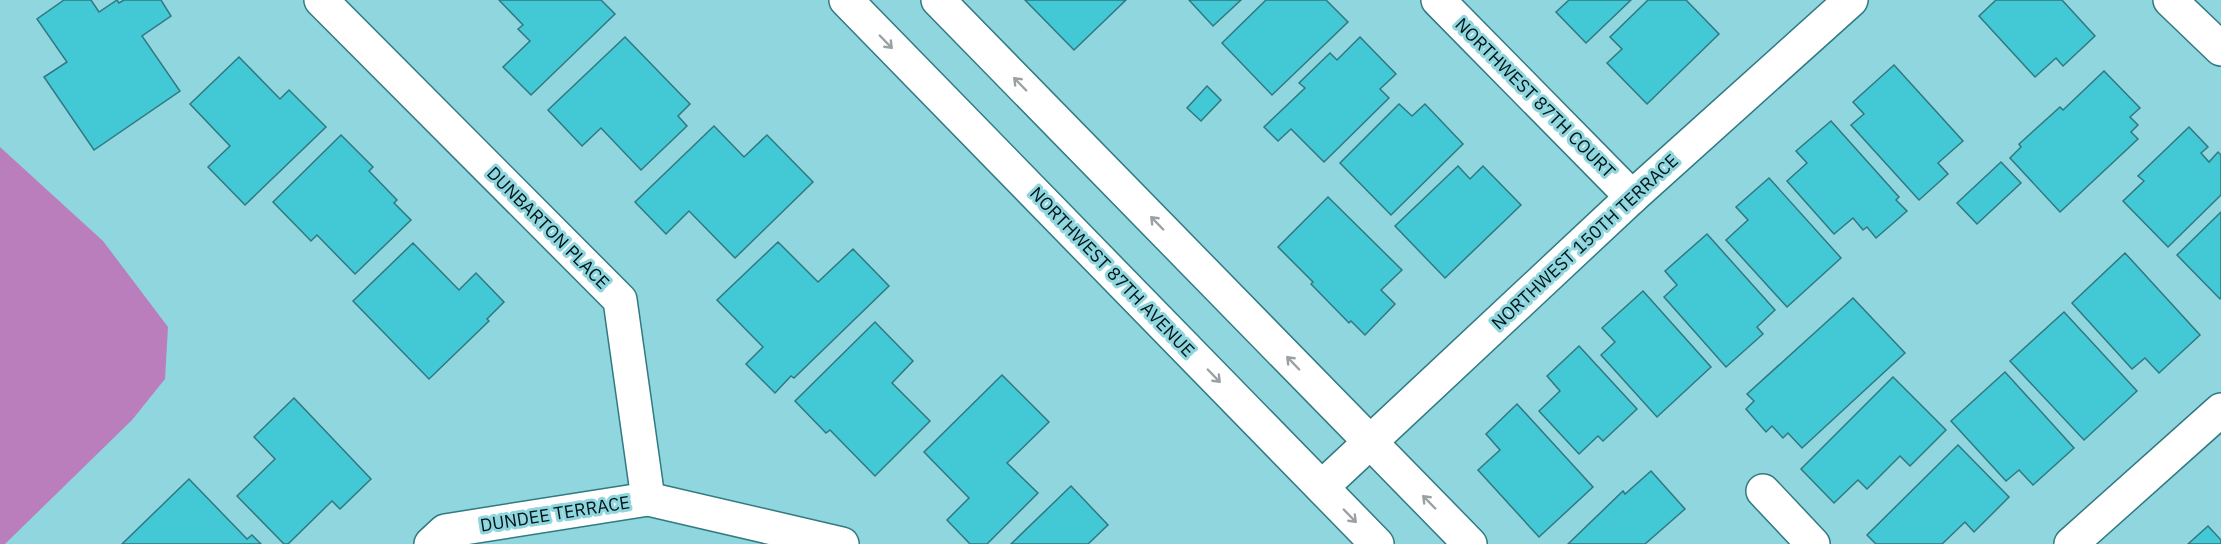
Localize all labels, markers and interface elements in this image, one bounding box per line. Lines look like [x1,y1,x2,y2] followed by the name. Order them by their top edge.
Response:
[1450,13,1620,183] street label: NORTHWEST 87TH COURT
[879,34,894,49] one-way arrow
[1013,76,1028,91] one-way arrow
[1486,149,1683,334] street label: NORTHWEST 150TH TERRACE
[482,162,614,294] street label: DUNBARTON PLACE
[1025,182,1200,361] street label: NORTHWEST 87TH AVENUE
[1149,216,1164,231] one-way arrow
[1286,355,1300,370] one-way arrow
[1206,369,1221,384] one-way arrow
[479,490,631,537] street label: DUNDEE TERRACE
[1422,495,1437,510] one-way arrow
[1343,508,1357,523] one-way arrow

